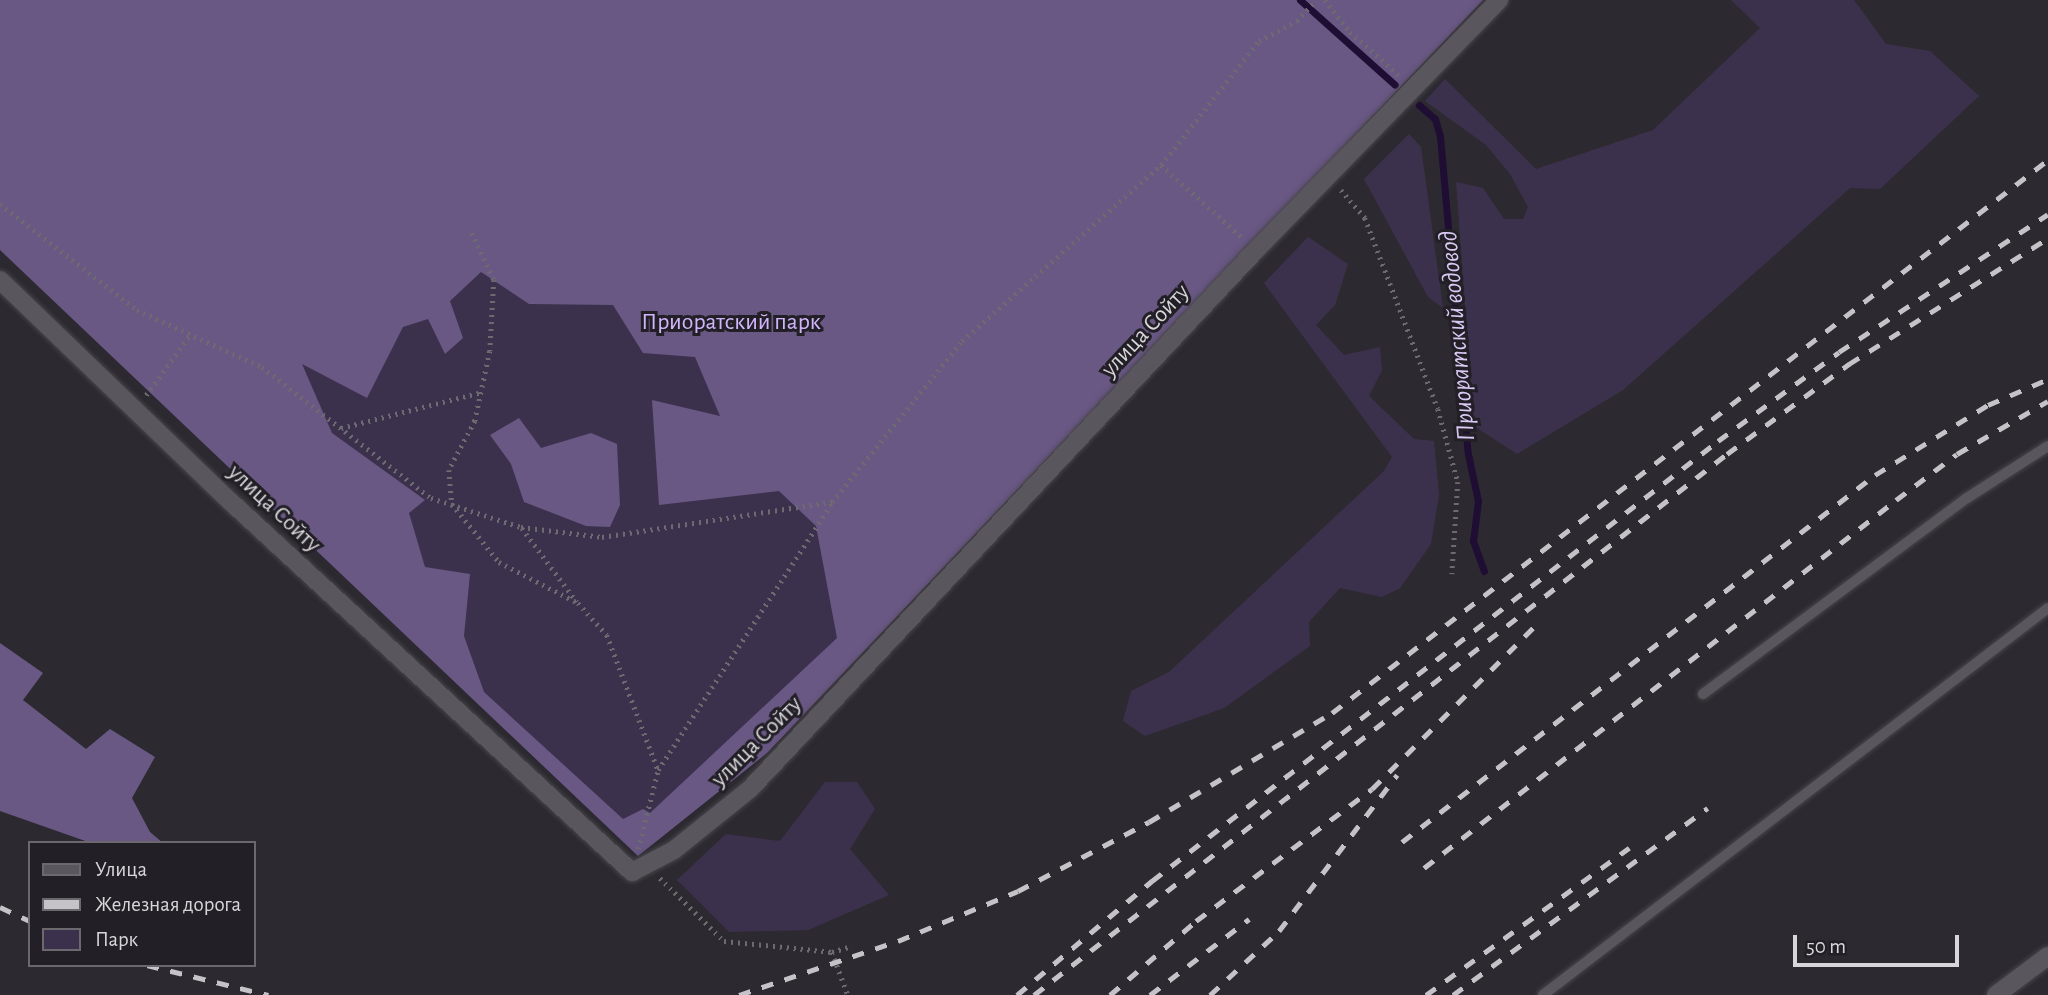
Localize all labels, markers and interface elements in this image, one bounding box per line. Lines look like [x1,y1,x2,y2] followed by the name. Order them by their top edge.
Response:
[1433,229,1483,443] water label: Приоратский водовод
[1096,278,1196,384] street label: улица Сойту
[641,309,821,337] park label: Приоратский парк
[221,459,327,559] street label: улица Сойту
[706,691,808,793] street label: улица Сойту
[28,841,256,967] legend
[95,859,147,880] text: Улица
[95,894,241,915] text: Железная дорога
[1796,922,1962,966] scale bar
[95,929,138,950] text: Парк
[1806,936,1846,957] text: 50 m

